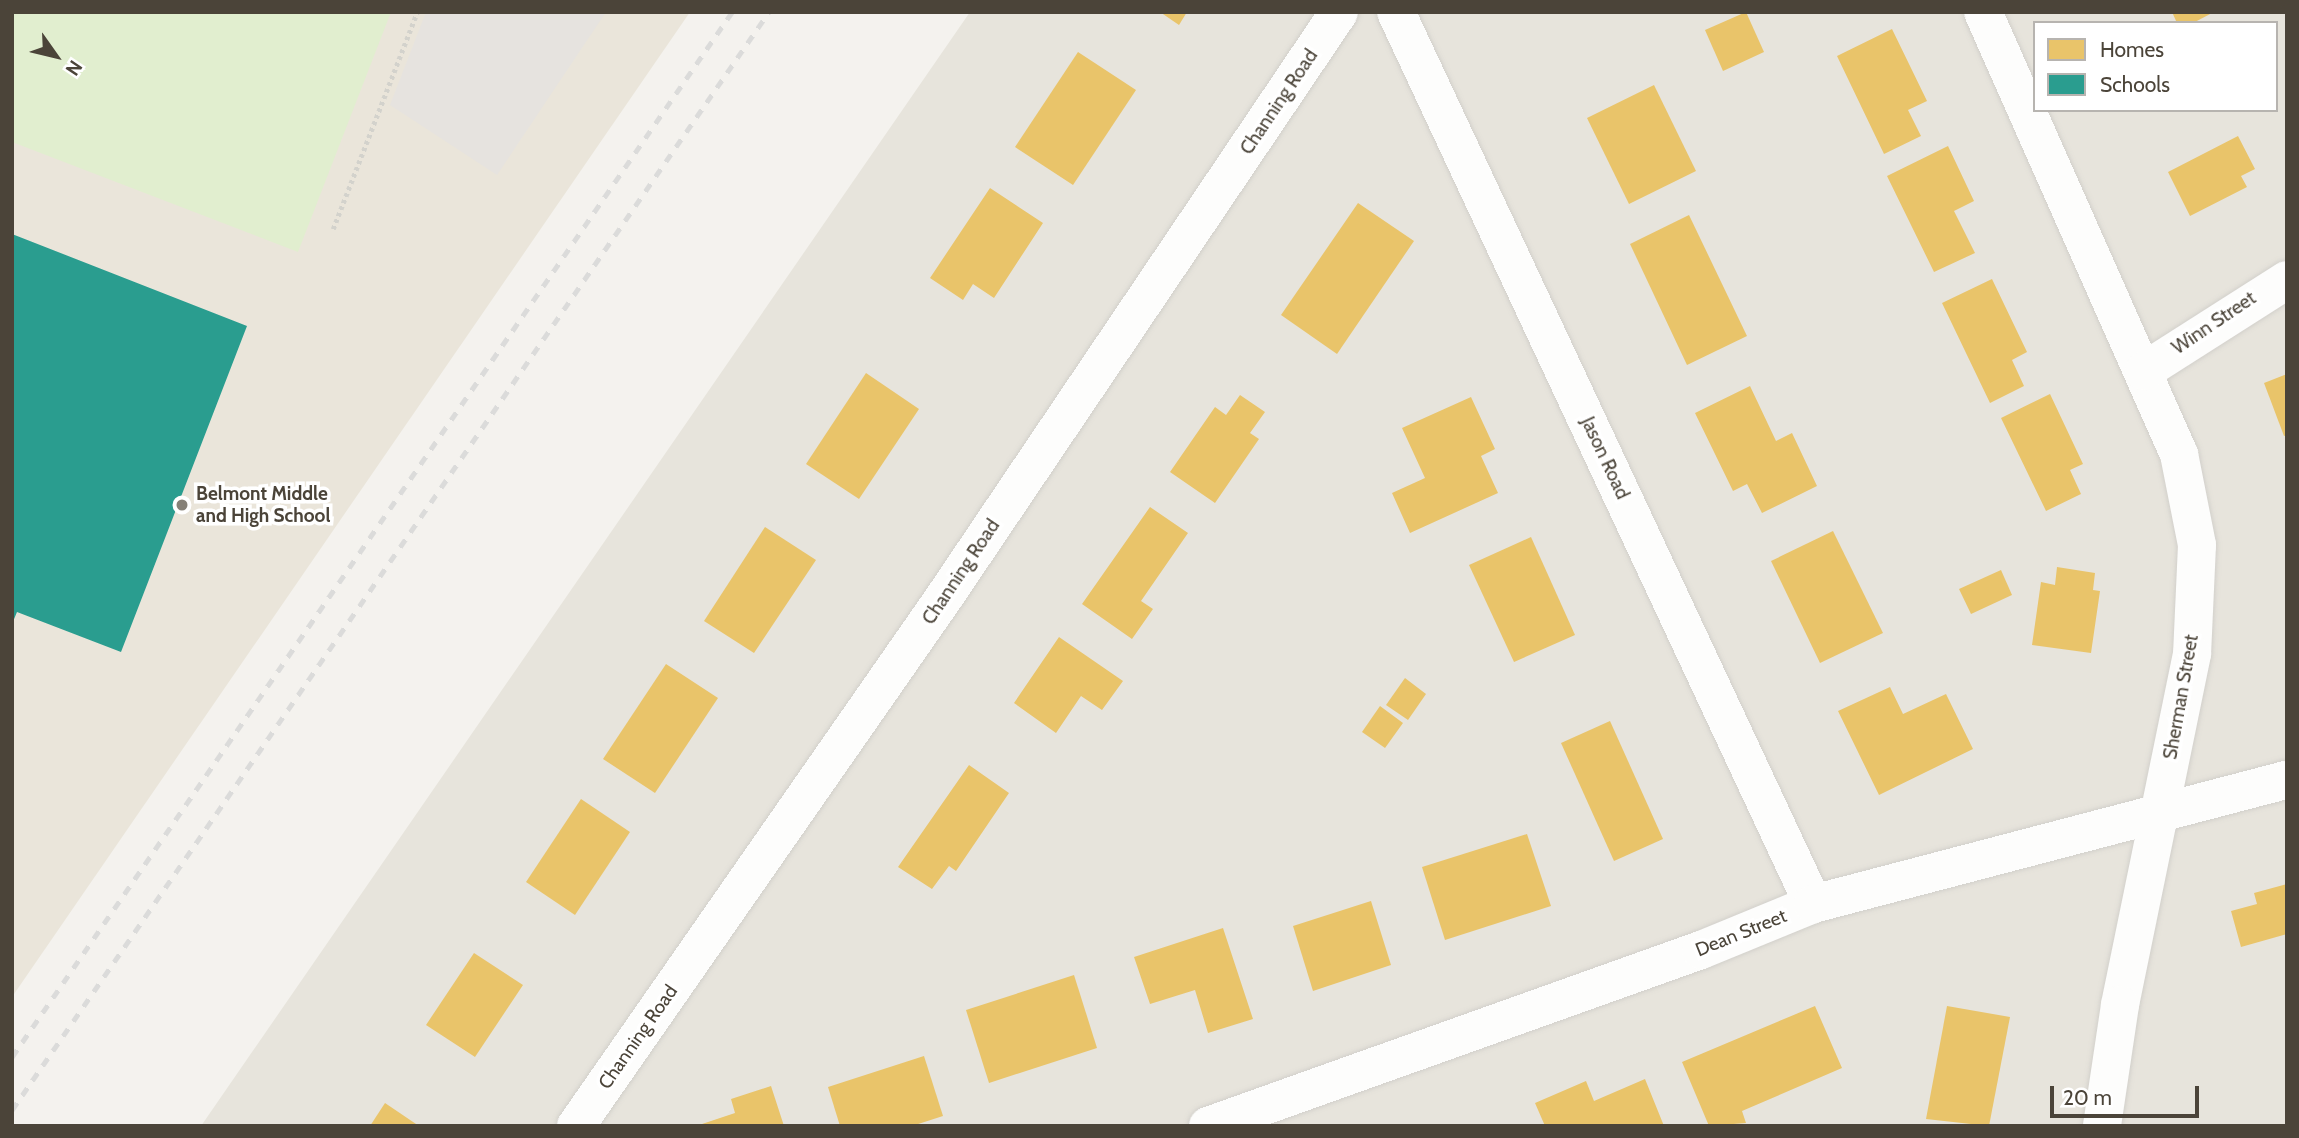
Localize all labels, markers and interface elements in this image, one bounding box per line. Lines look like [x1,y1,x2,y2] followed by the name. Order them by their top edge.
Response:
[21,21,91,91] north arrow
[2033,21,2278,112] legend
[2100,37,2164,62] text: Homes
[1235,45,1323,159] street label: Channing Road
[61,56,87,80] text: N
[2100,72,2170,97] text: Schools
[2168,287,2260,359] street label: Winn Street
[1576,413,1634,503] street label: Jason Road
[196,483,330,527] place label: Belmont Middle and High School
[174,497,190,513] marker: Belmont Middle and High School
[917,515,1005,629] street label: Channing Road
[2159,633,2203,761] street label: Sherman Street
[1692,904,1790,962] street label: Dean Street
[594,981,682,1093] street label: Channing Road
[2054,1072,2203,1116] scale bar
[2063,1085,2112,1110] text: 20 m

